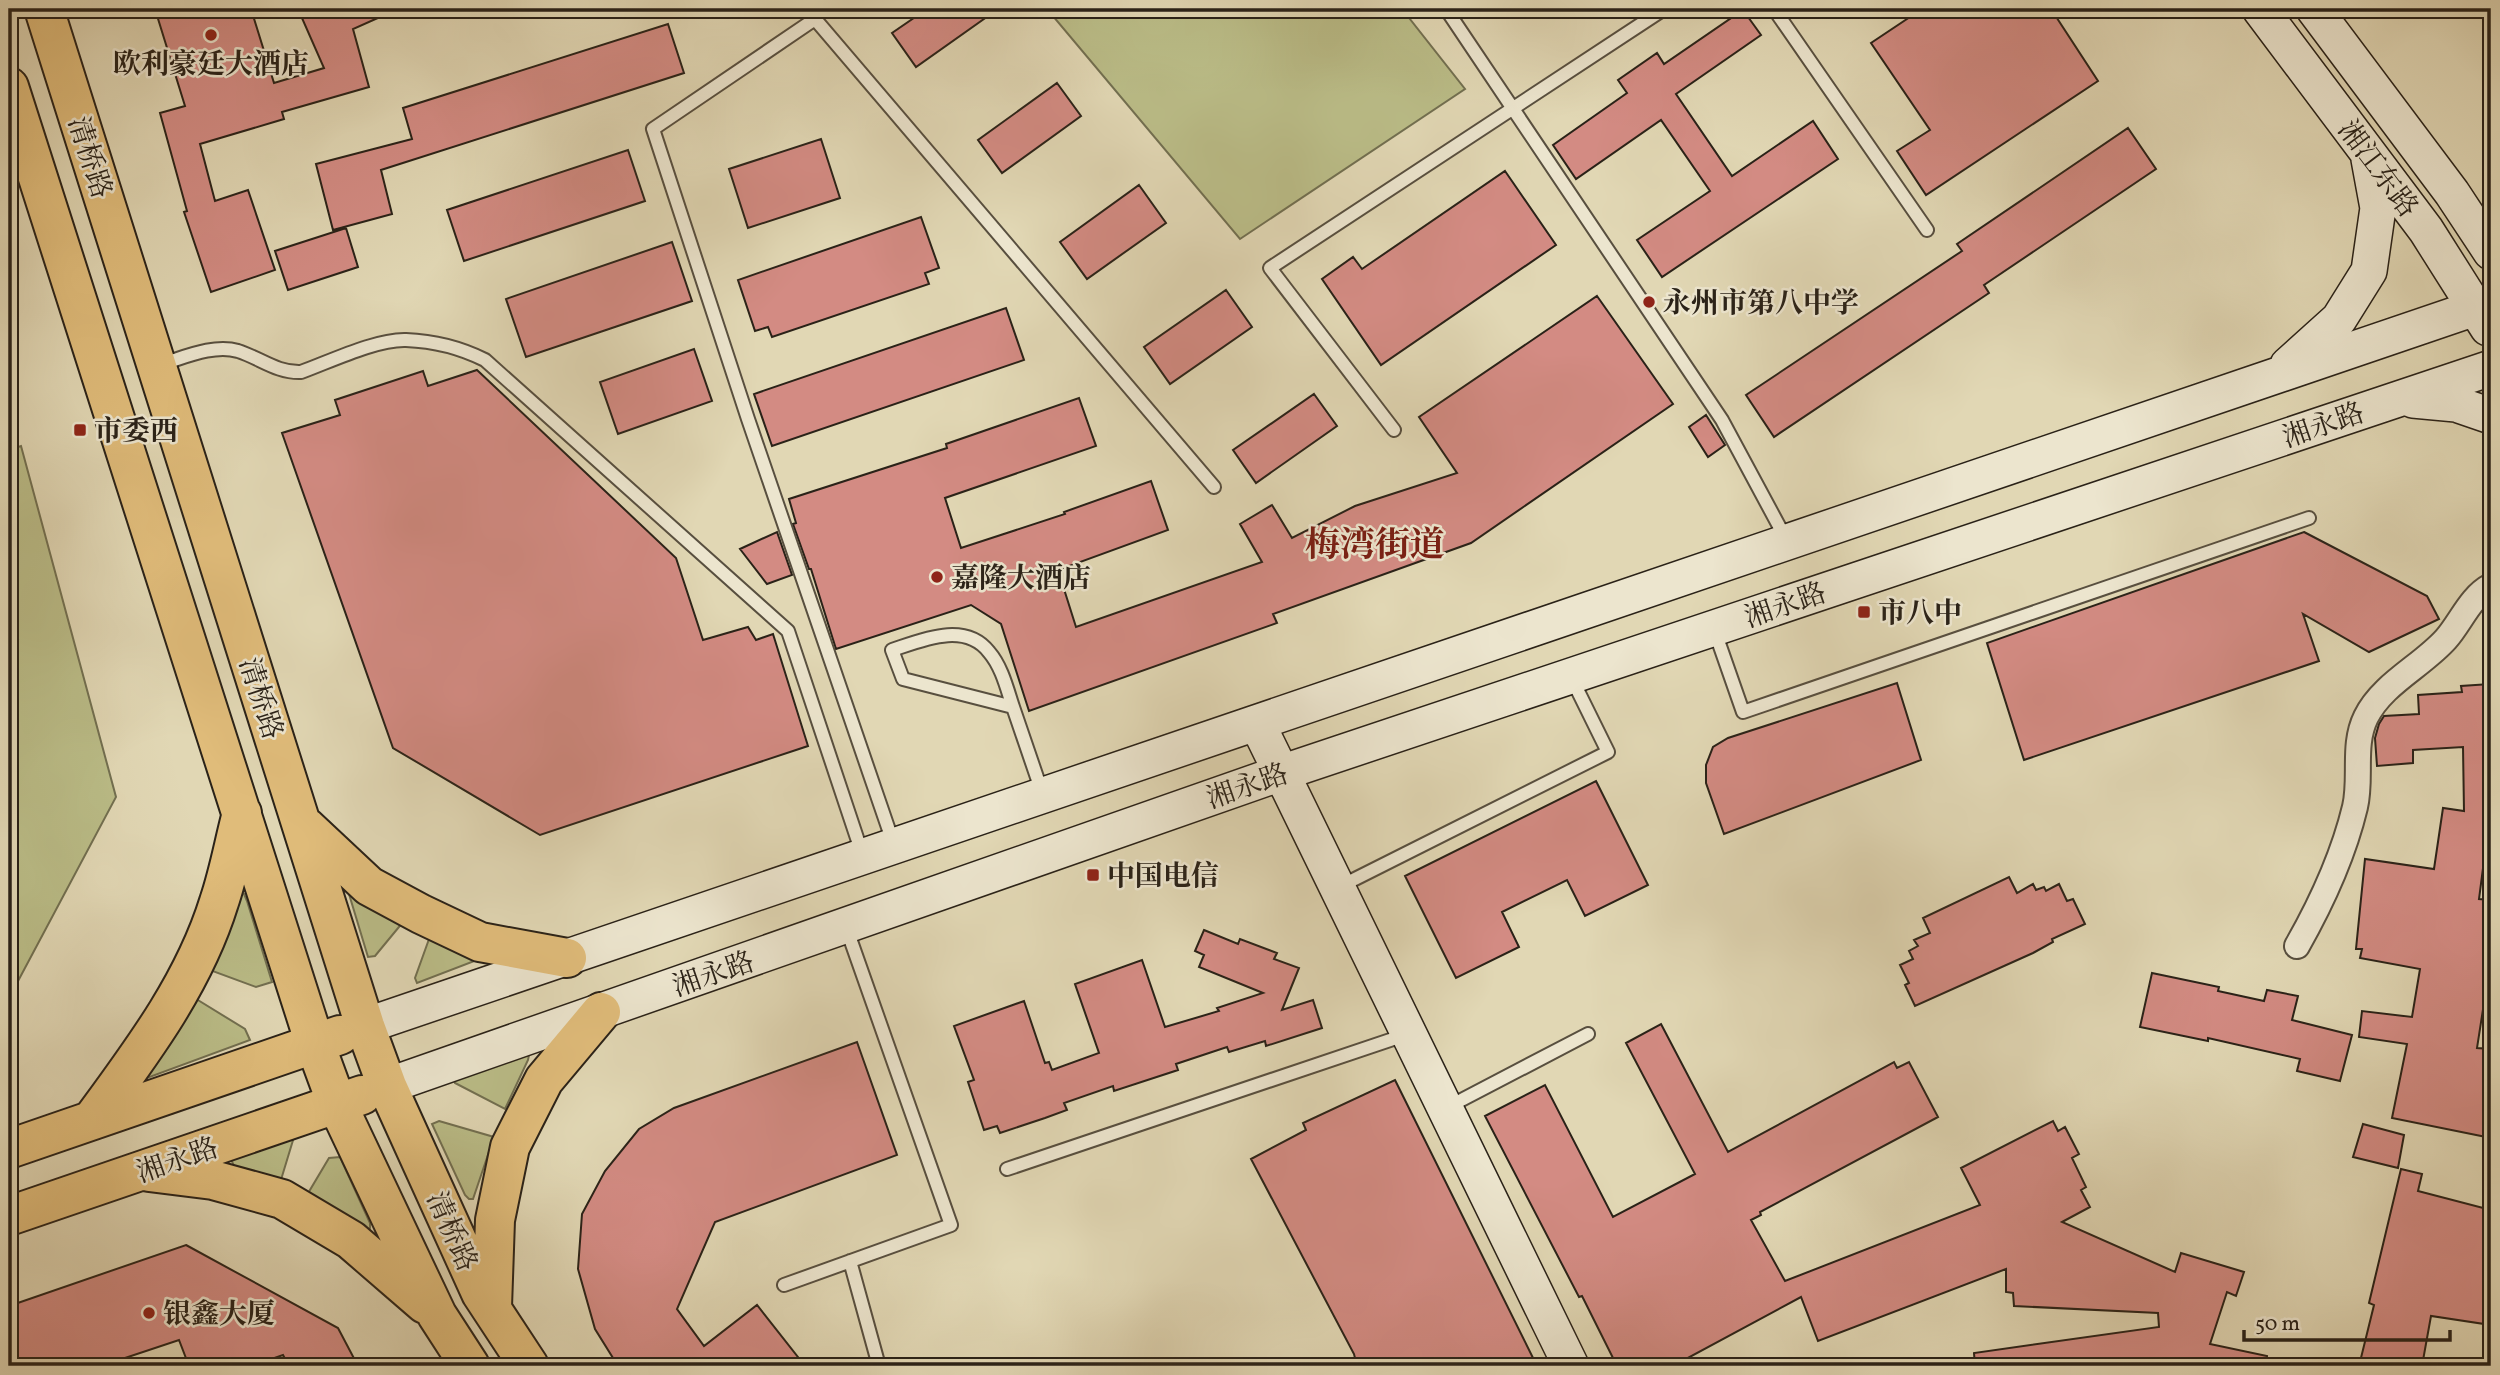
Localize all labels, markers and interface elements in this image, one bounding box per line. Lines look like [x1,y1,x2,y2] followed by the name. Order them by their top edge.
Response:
[203,27,219,43] marker: 欧利豪廷大酒店
[113,46,309,85] place label: 欧利豪廷大酒店
[57,112,120,204] street label: 清桥路
[2328,113,2426,226] street label: 湘江东路
[1663,285,1859,324] place label: 永州市第八中学
[1641,294,1657,310] marker: 永州市第八中学
[2278,394,2370,458] street label: 湘永路
[94,413,178,452] place label: 市委西
[72,422,88,438] marker: 市委西
[1305,523,1445,571] district label: 梅湾街道
[951,560,1091,599] place label: 嘉隆大酒店
[929,569,945,585] marker: 嘉隆大酒店
[1740,574,1832,638] street label: 湘永路
[1878,595,1962,634] place label: 市八中
[1856,604,1872,620] marker: 市八中
[228,653,291,745] street label: 清桥路
[1202,755,1294,819] street label: 湘永路
[1107,858,1219,897] place label: 中国电信
[1085,867,1101,883] marker: 中国电信
[668,943,760,1007] street label: 湘永路
[132,1129,224,1193] street label: 湘永路
[416,1186,486,1278] street label: 清桥路
[163,1296,275,1335] place label: 银鑫大厦
[2244,1298,2451,1342] scale bar
[141,1305,157,1321] marker: 银鑫大厦
[2255,1310,2300,1339] text: 50 m

